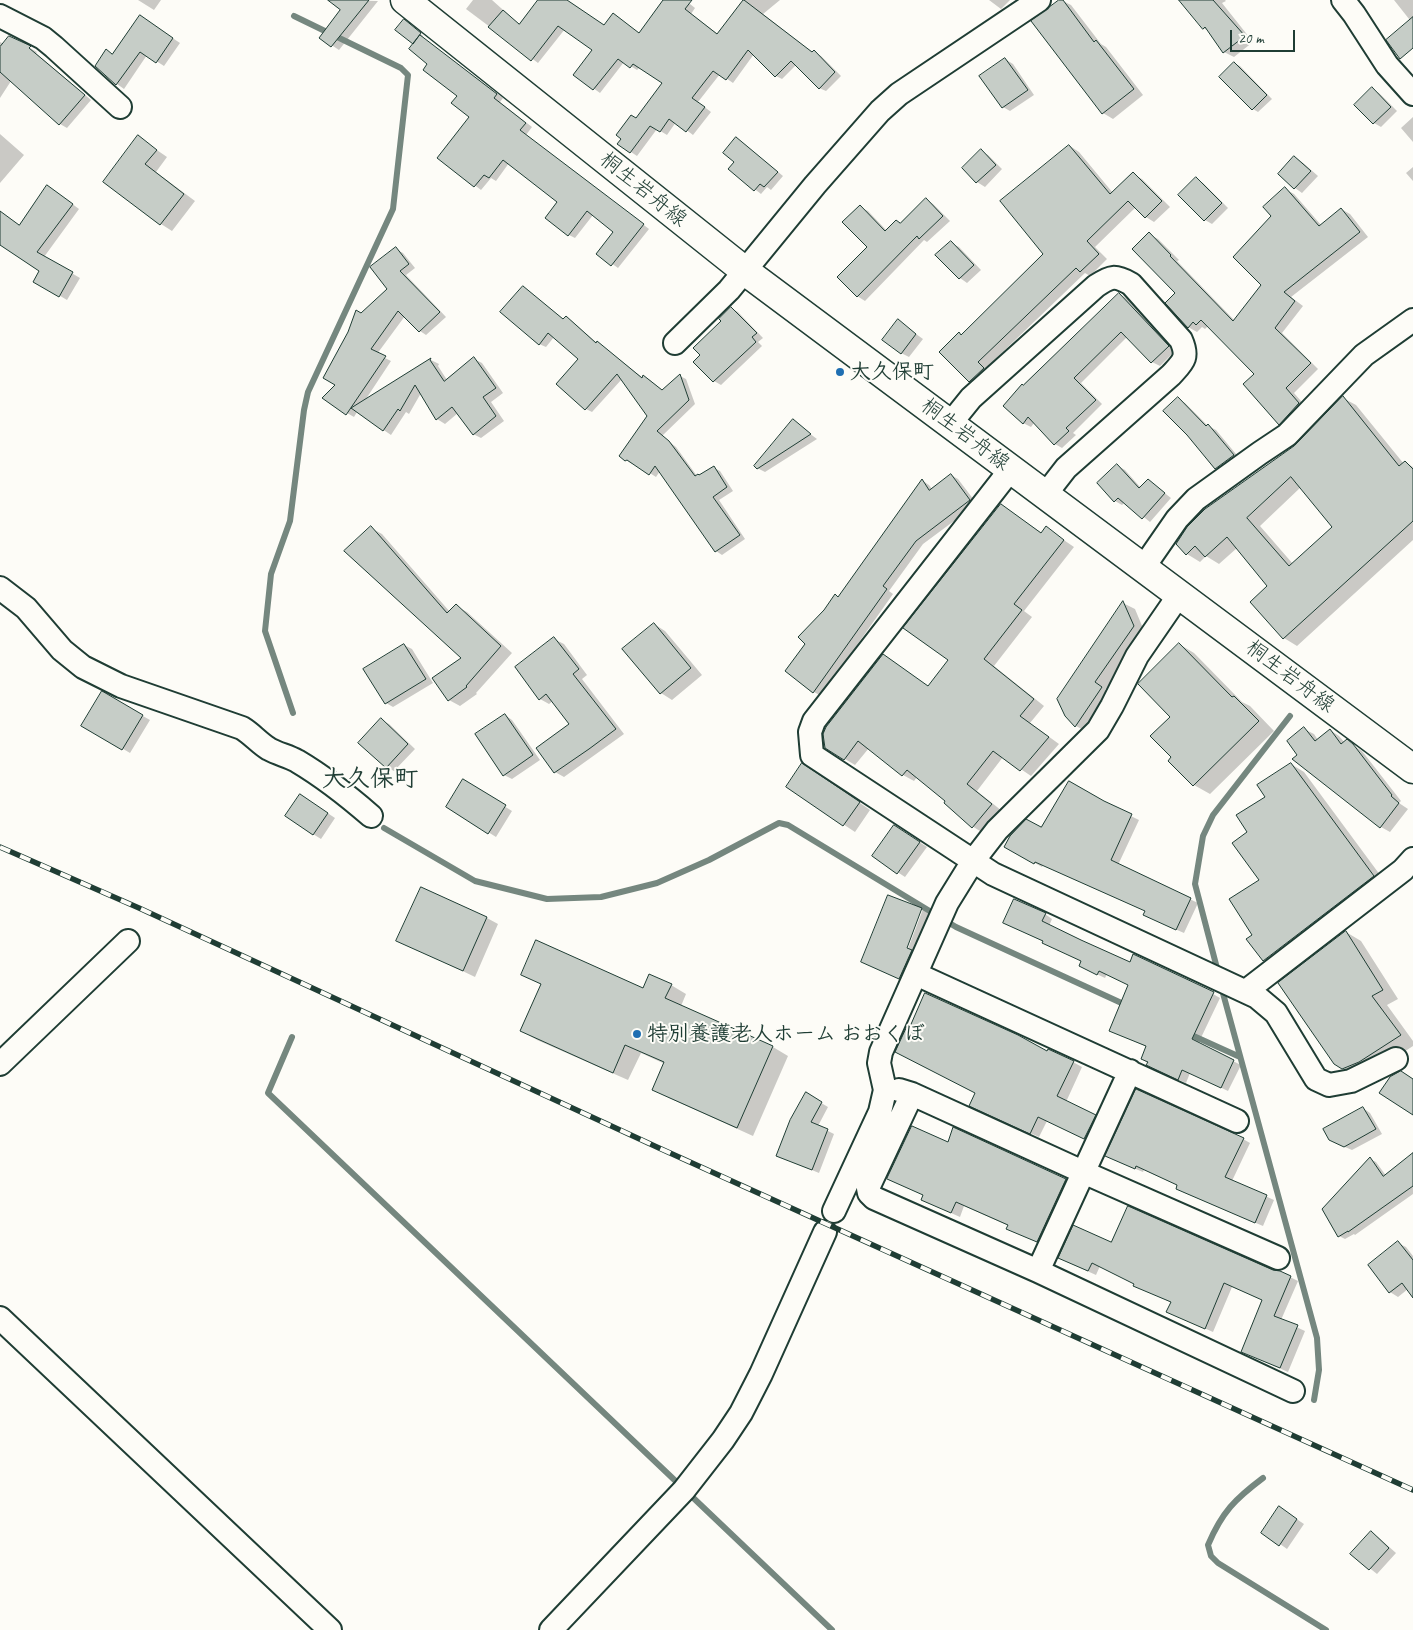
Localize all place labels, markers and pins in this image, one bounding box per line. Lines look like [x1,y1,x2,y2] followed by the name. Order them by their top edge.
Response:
[850,359,934,385] place label: 大久保町
[834,366,846,378] marker: 大久保町
[647,1021,925,1047] place label: 特別養護老人ホーム おおくぼ
[631,1028,643,1040] marker: 特別養護老人ホーム おおくぼ

